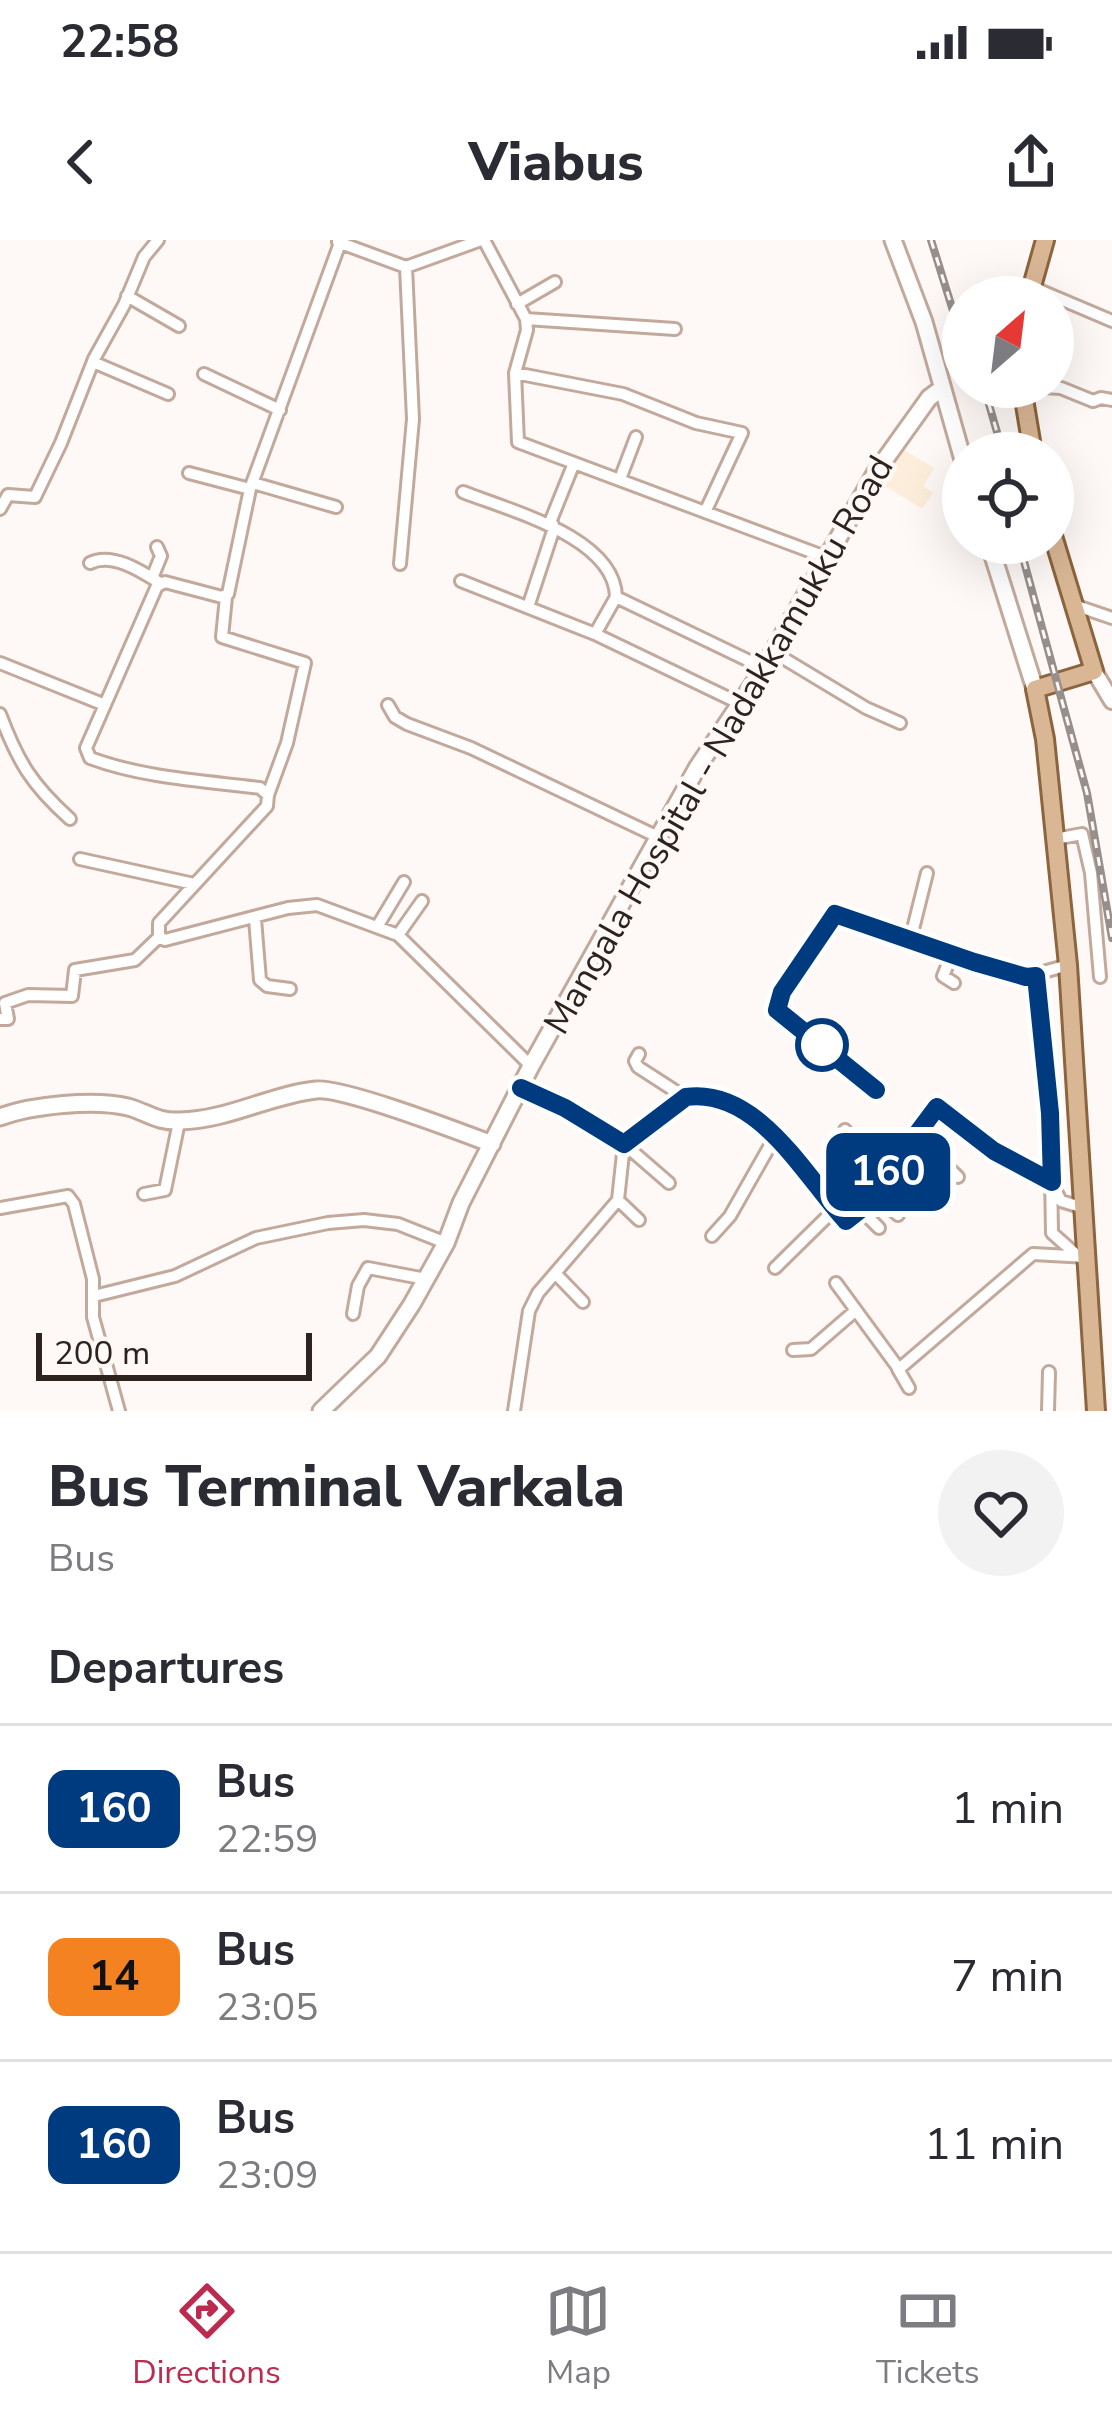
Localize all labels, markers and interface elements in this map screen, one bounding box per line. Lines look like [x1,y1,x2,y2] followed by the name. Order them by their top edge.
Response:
[60,12,179,73] text: 22:58
[468,125,644,199] text: Viabus
[48,129,114,195] icon: back
[998,129,1064,195] icon: share
[942,276,1074,408] north arrow
[942,276,1074,564] map controls
[942,432,1074,564] button: locate
[533,447,905,1043] street label: Mangala Hospital - Nadakkamukku Road
[797,1020,847,1070] unlabelled marker
[819,1133,957,1211] line badge: 160
[850,1143,926,1200] text: 160
[36,1327,312,1380] scale bar
[54,1331,150,1376] text: 200 m
[48,1448,625,1526] text: Bus Terminal Varkala
[938,1450,1064,1576] button: heart
[48,1532,115,1585] text: Bus
[48,1638,284,1699] text: Departures
[216,1752,295,1813] text: Bus
[951,1778,1064,1839] text: 1 min
[76,1780,152,1837] text: 160
[216,1813,319,1866] text: 22:59
[216,1920,295,1981] text: Bus
[951,1946,1064,2007] text: 7 min
[89,1948,139,2005] text: 14
[216,1981,319,2034] text: 23:05
[216,2088,295,2149] text: Bus
[924,2114,1064,2175] text: 11 min
[76,2116,152,2173] text: 160
[216,2149,319,2202] text: 23:09
[132,2278,281,2395] tab: Directions
[545,2278,611,2395] tab: Map
[876,2278,980,2395] tab: Tickets

